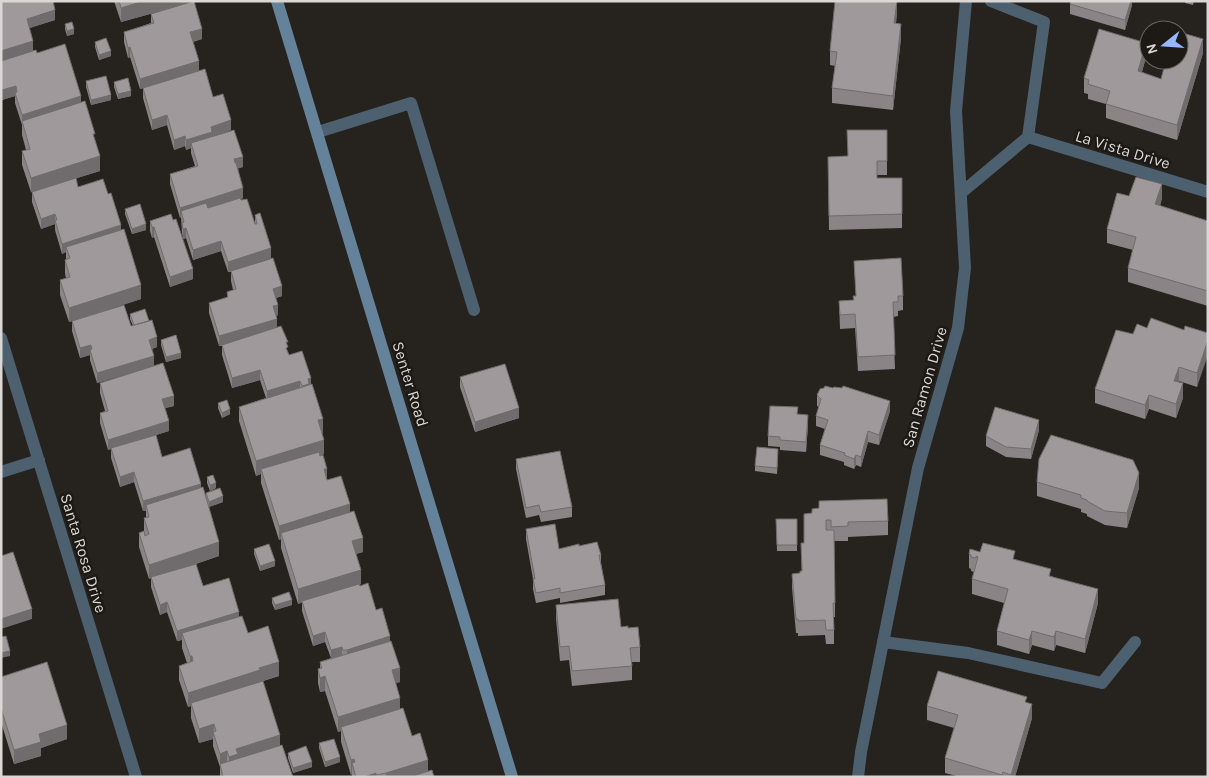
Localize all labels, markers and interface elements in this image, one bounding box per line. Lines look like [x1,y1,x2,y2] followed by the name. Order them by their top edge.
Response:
[1139,20,1189,70] north arrow
[1142,41,1162,56] text: N
[1073,126,1173,173] street label: La Vista Drive
[898,324,951,450] street label: San Ramon Drive
[389,339,433,429] street label: Senter Road
[56,491,111,615] street label: Santa Rosa Drive

